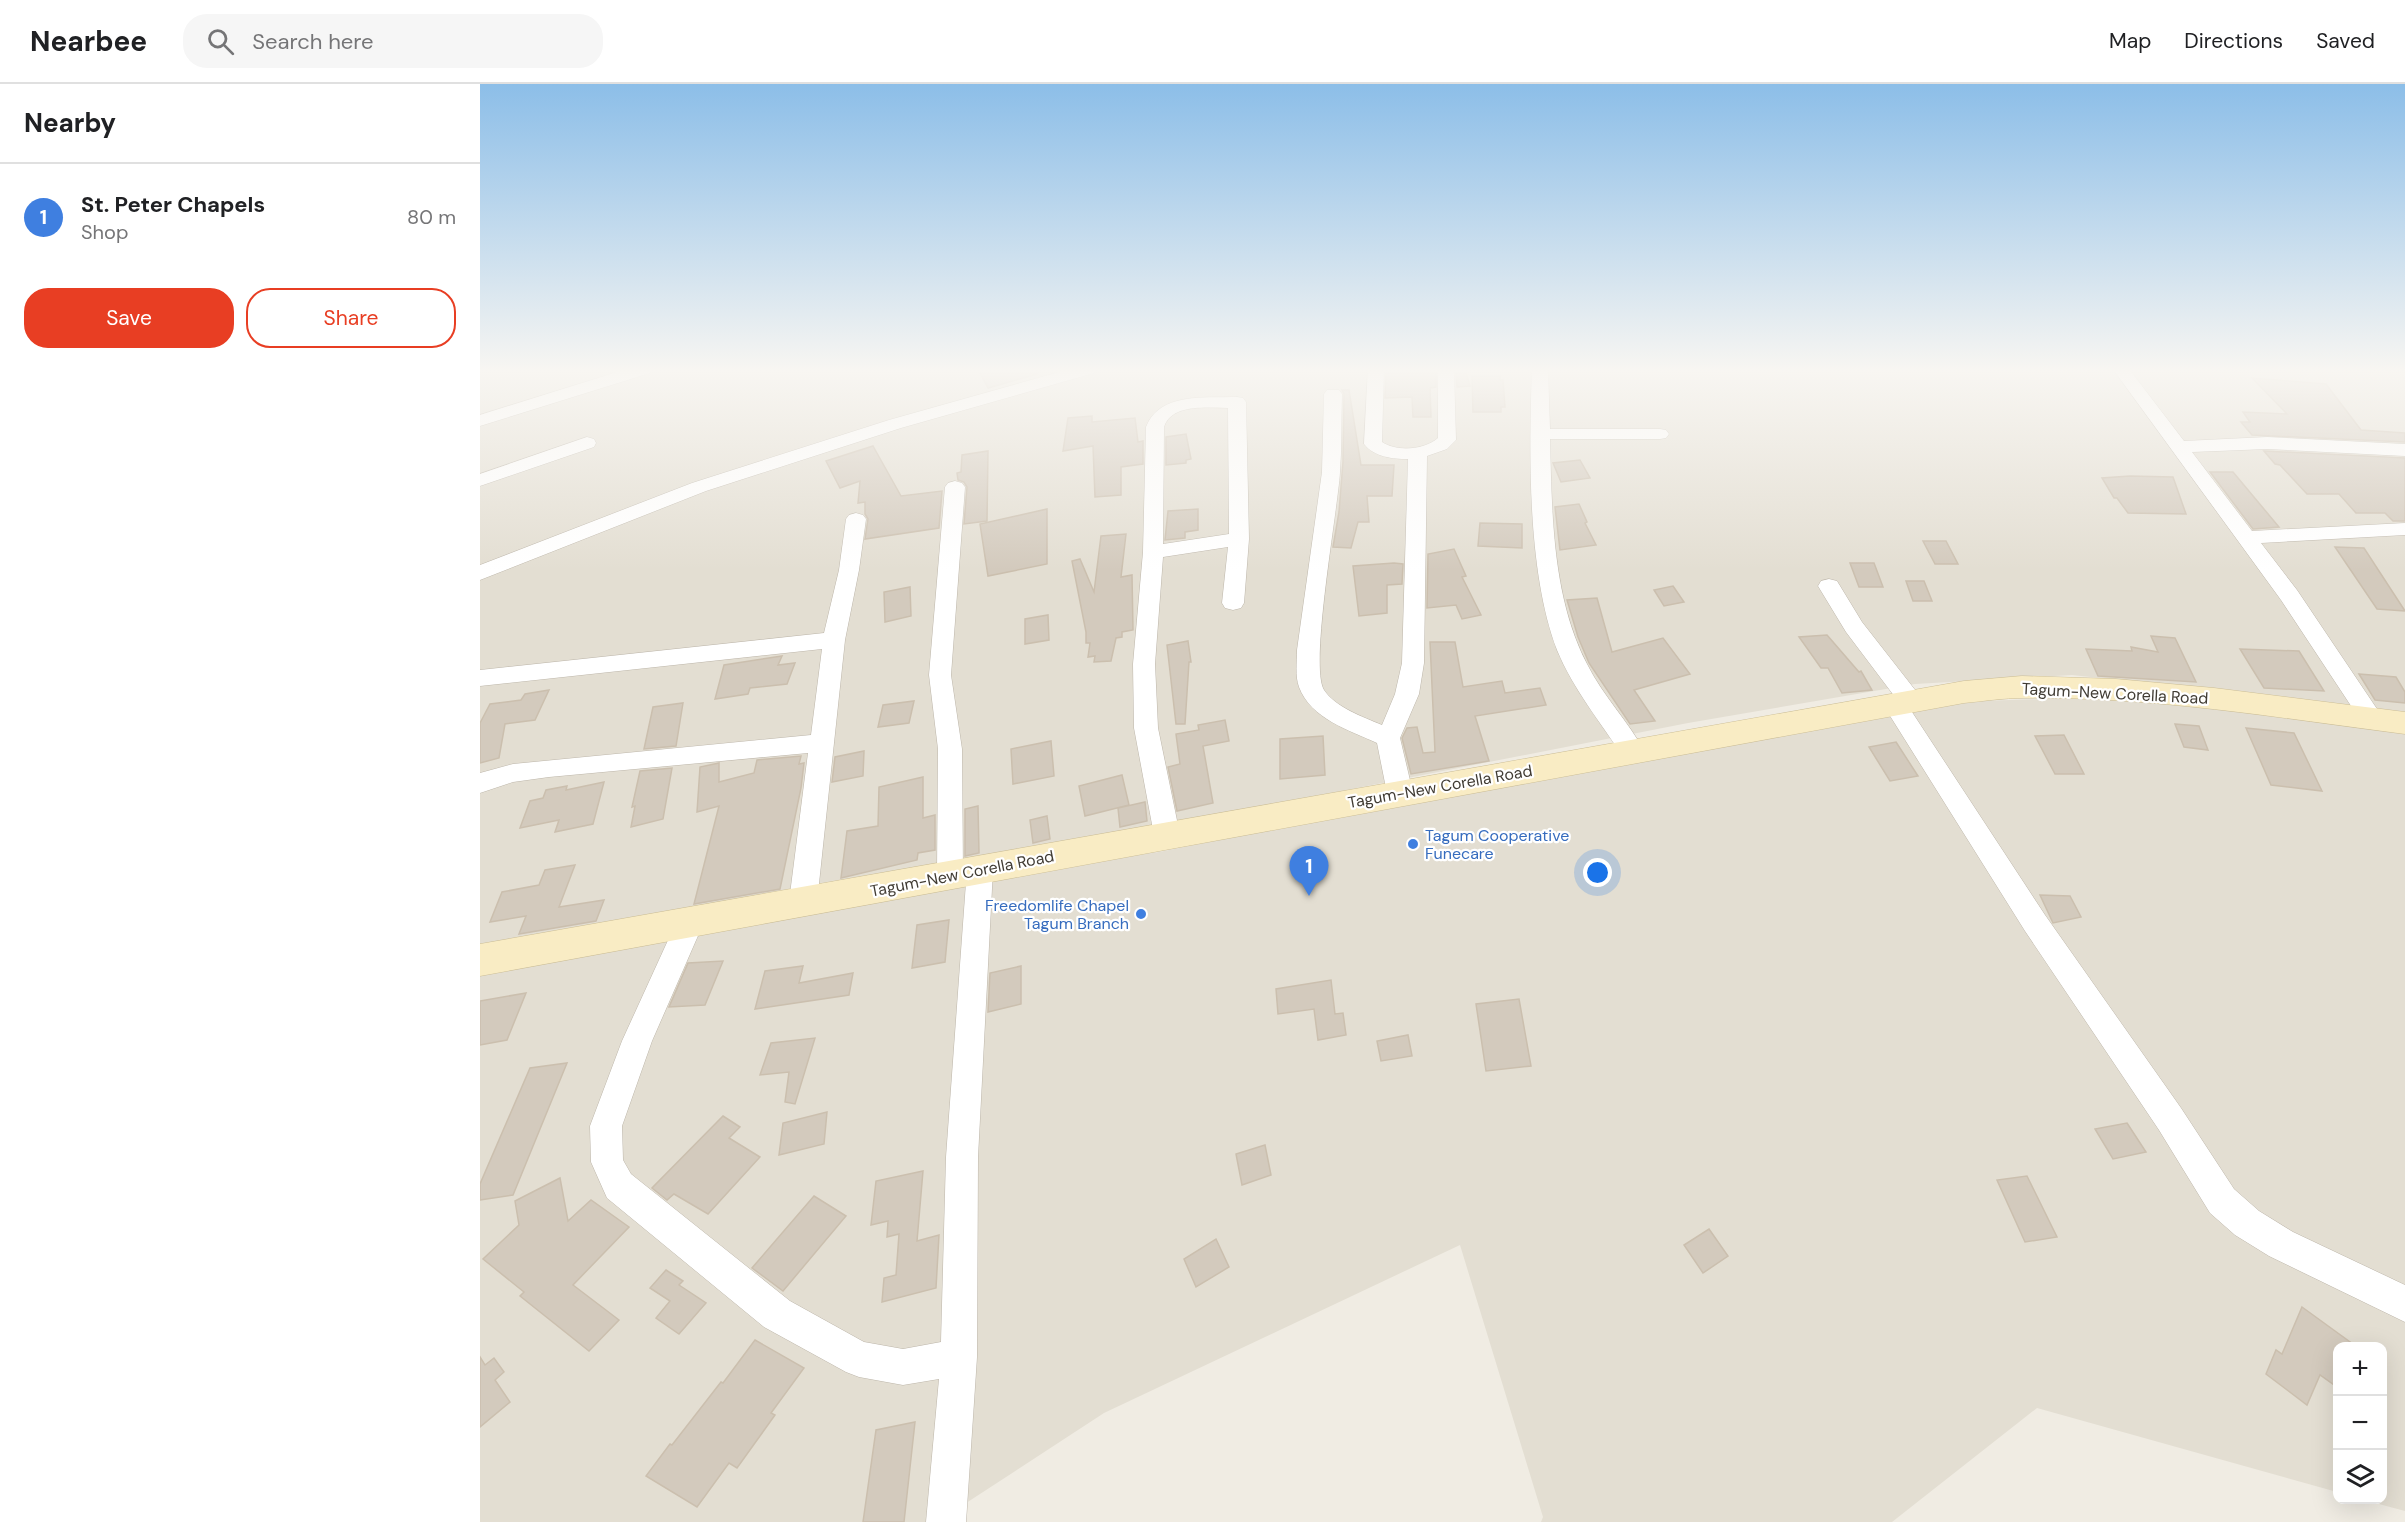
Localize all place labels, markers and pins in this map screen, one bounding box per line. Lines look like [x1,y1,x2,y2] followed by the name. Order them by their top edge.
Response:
[1425,825,1569,864] place label: Tagum Cooperative Funecare
[1406,837,1420,851] marker: Tagum Cooperative Funecare
[1290,846,1328,896] pin: 1
[985,895,1129,934] place label: Freedomlife Chapel Tagum Branch
[1134,907,1148,921] marker: Freedomlife Chapel Tagum Branch

